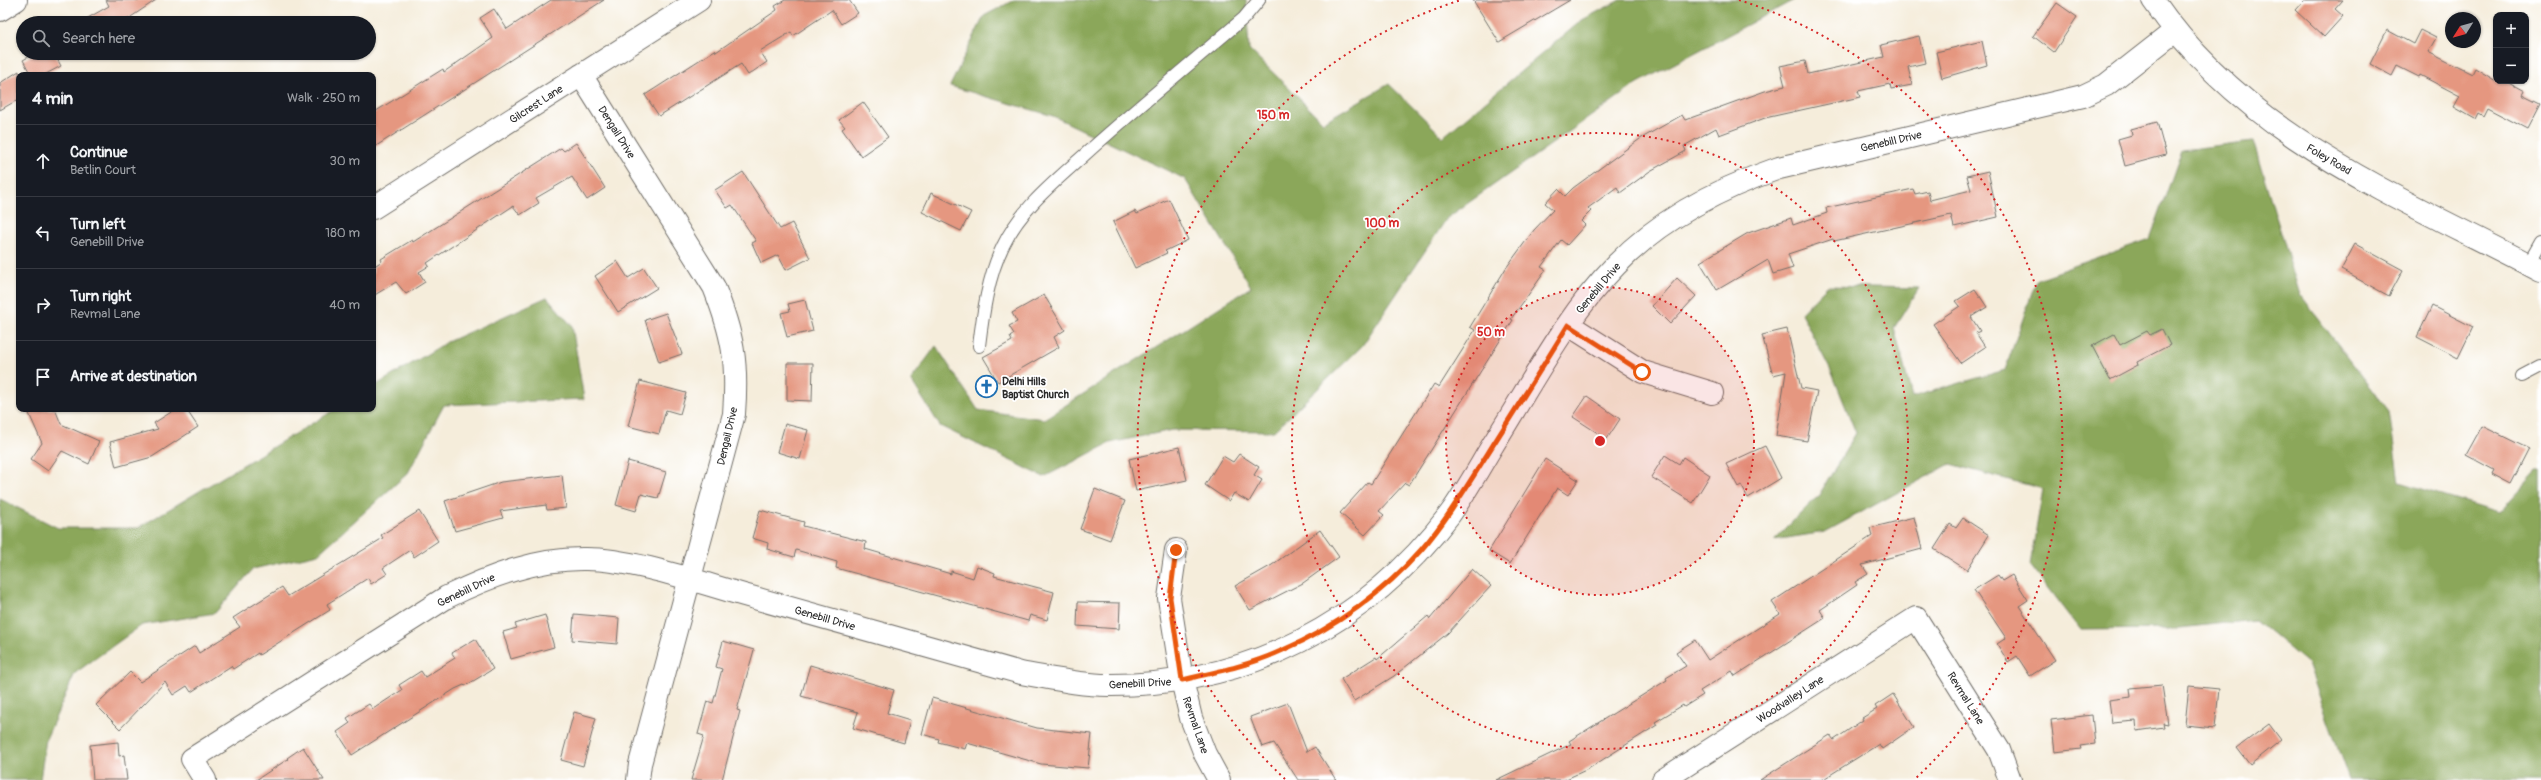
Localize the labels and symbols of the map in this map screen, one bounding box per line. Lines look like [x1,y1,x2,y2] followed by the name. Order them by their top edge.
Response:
[2445,12,2481,48] north arrow
[507,82,566,126] street label: Gilcrest Lane
[595,104,638,161] street label: Dengail Drive
[1257,108,1290,123] text: 150 m
[1859,128,1924,155] street label: Genebill Drive
[2304,141,2354,178] street label: Foley Road
[1365,216,1400,231] text: 100 m
[1573,260,1624,316] street label: Genebill Drive
[1477,325,1505,340] text: 50 m
[1633,363,1651,381] route start
[974,374,1000,400] church icon: Delhi Hills Baptist Church
[1002,375,1069,401] place label: Delhi Hills Baptist Church
[714,405,741,467] street label: Dengail Drive
[1593,434,1607,448] centre of rings
[1167,541,1185,559] route end
[435,571,498,610] street label: Genebill Drive
[793,604,857,634] street label: Genebill Drive
[1944,670,1987,727] street label: Revmal Lane
[1754,673,1827,726] street label: Woodvalley Lane
[1108,675,1172,692] street label: Genebill Drive
[1180,695,1212,756] street label: Revmal Lane

